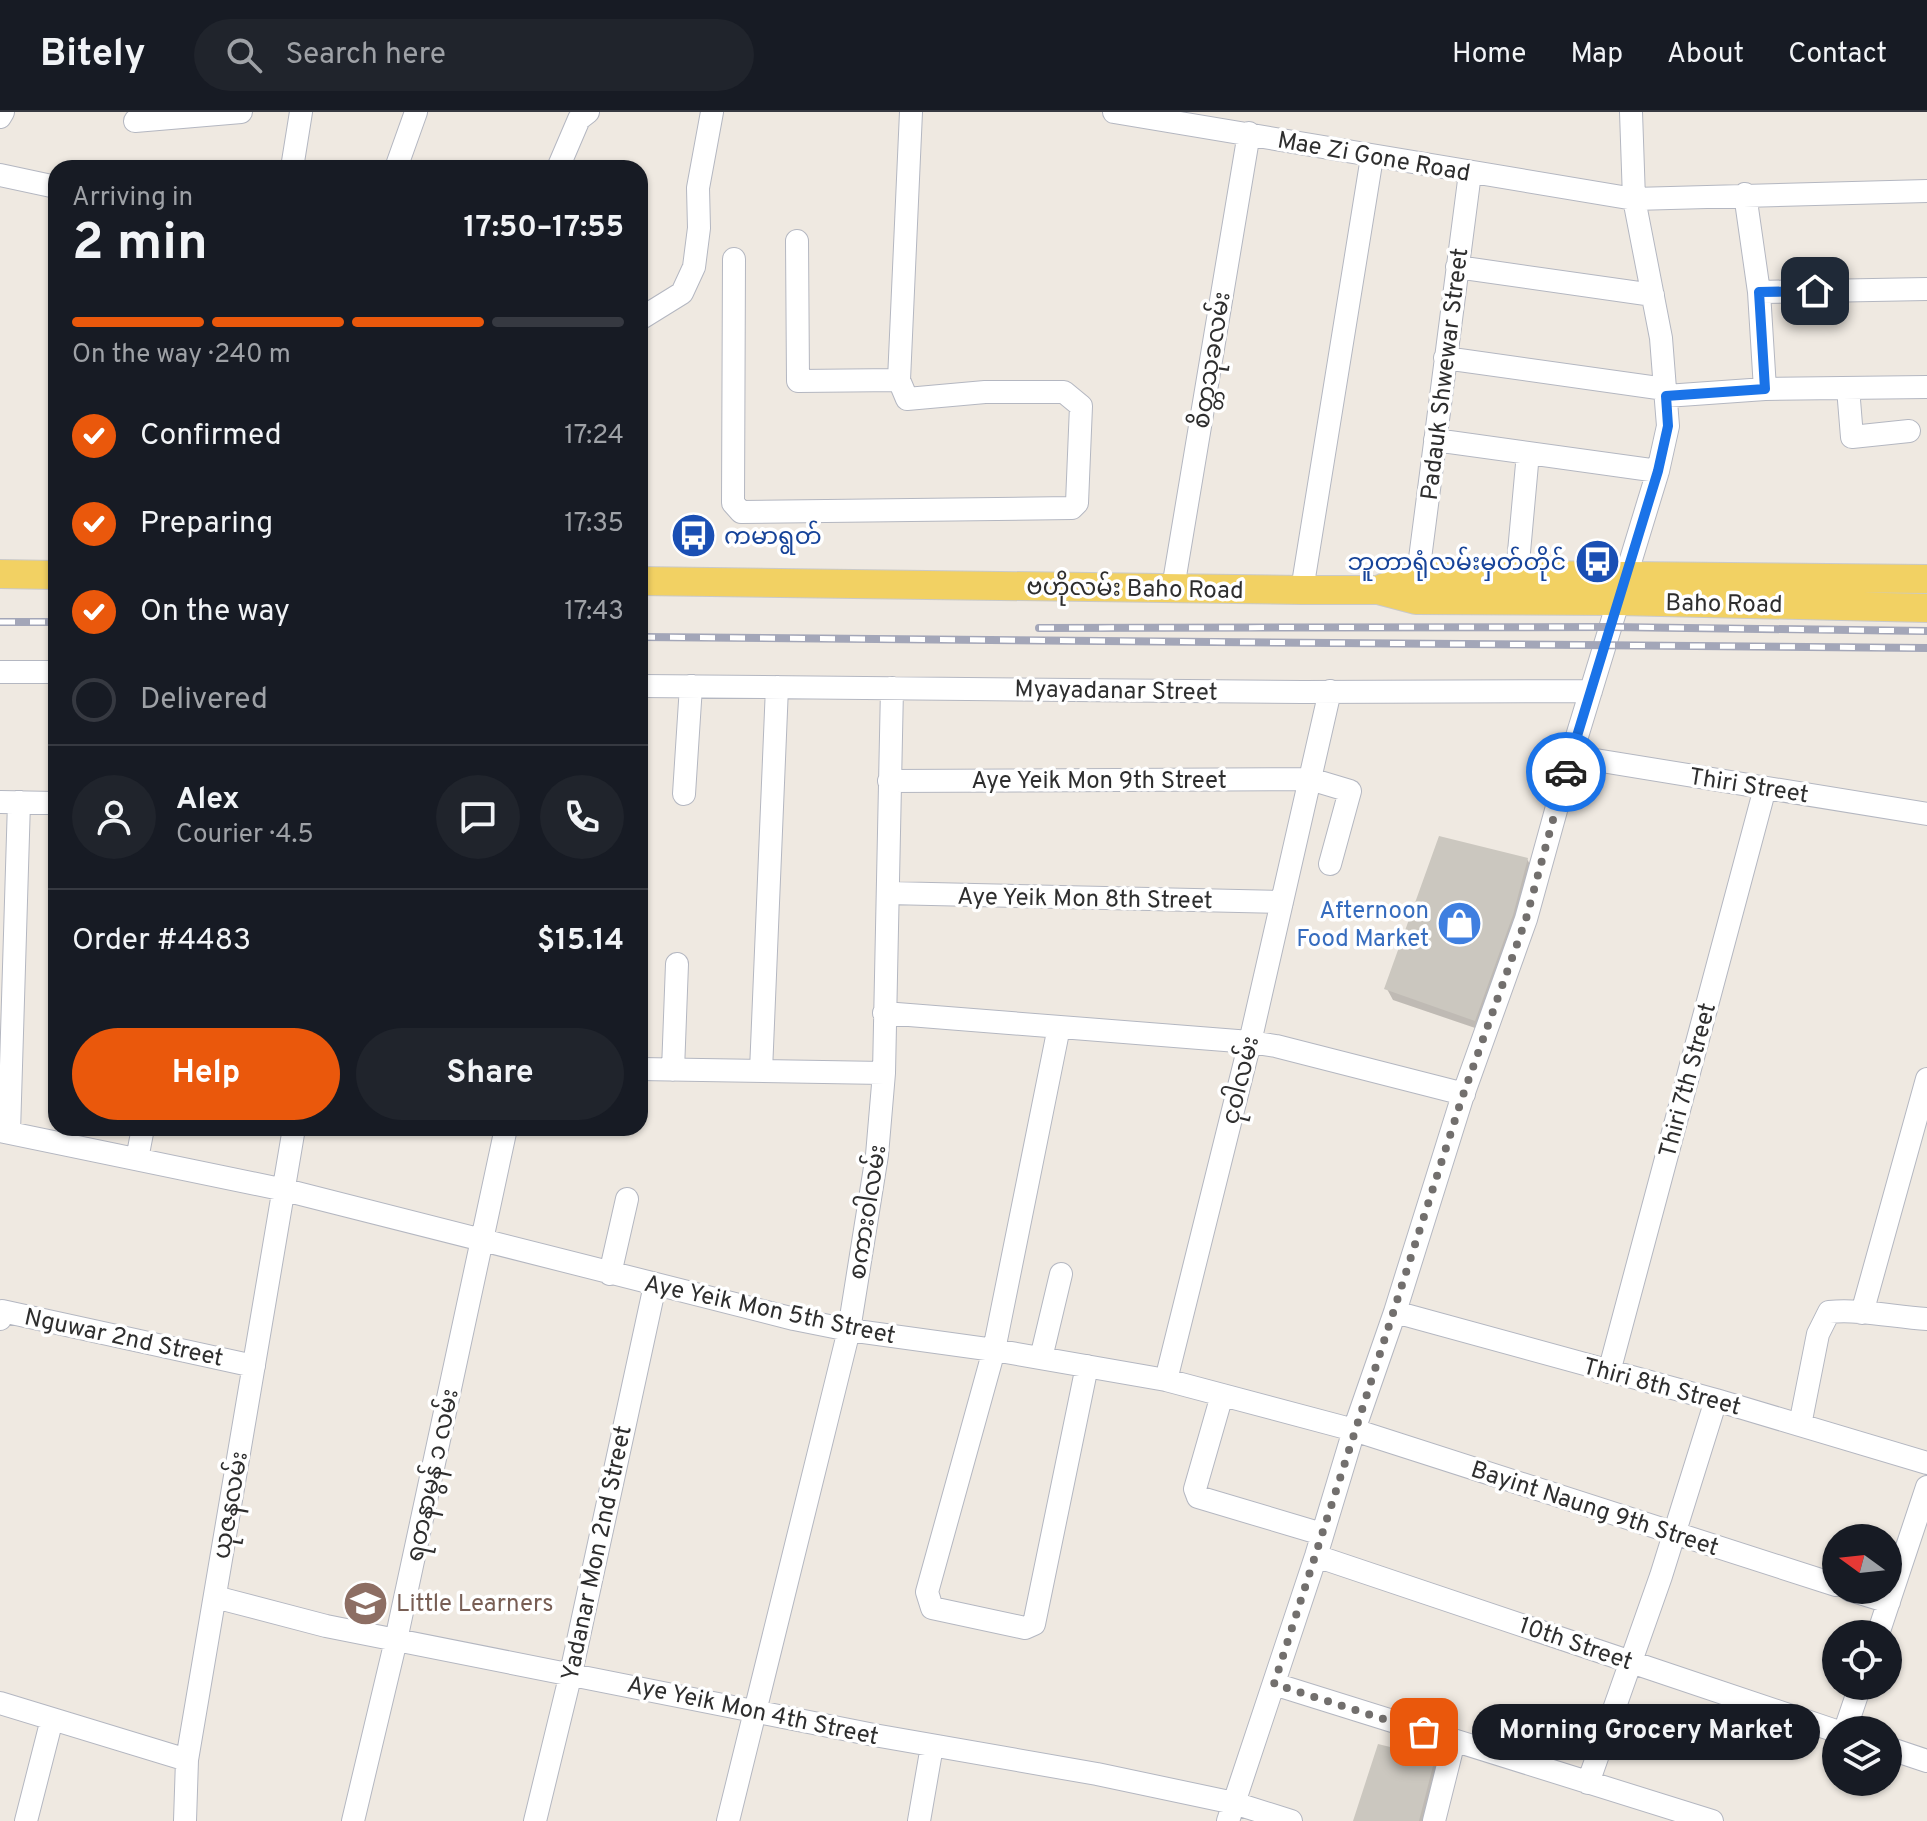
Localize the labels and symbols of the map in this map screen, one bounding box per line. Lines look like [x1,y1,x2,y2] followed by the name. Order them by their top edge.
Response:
[1275,126,1472,190] street label: Mae Zi Gone Road
[1416,246,1476,502] street label: Padauk Shwewar Street
[1781,257,1849,325] pin
[1184,289,1241,431] street label: စိတ္တသုခလမ်း
[669,512,717,560] bus stop icon: ကမာရွတ်
[724,520,822,555] place label: ကမာရွတ်
[1573,538,1621,586] bus stop icon: ဘူတာရုံလမ်းမှတ်တိုင်
[1348,546,1566,581] place label: ဘူတာရုံလမ်းမှတ်တိုင်
[1026,570,1244,609] street label: ဗဟိုလမ်း Baho Road
[1665,589,1783,621] street label: Baho Road
[1014,675,1218,709] street label: Myayadanar Street
[1526,732,1606,812] courier
[1687,763,1811,811] street label: Thiri Street
[971,767,1227,797] street label: Aye Yeik Mon 9th Street
[957,883,1213,917] street label: Aye Yeik Mon 8th Street
[1296,897,1429,955] place label: Afternoon Food Market
[1436,900,1484,948] shop icon: Afternoon Food Market
[1654,1000,1724,1161] street label: Thiri 7th Street
[1214,1033,1269,1128] street label: ငုဝါလမ်း
[841,1142,894,1282] street label: စကား၀ါလမ်း
[641,1270,898,1352] street label: Aye Yeik Mon 5th Street
[21,1303,226,1375] street label: Nguwar 2nd Street
[1579,1352,1744,1423] street label: Thiri 8th Street
[398,1386,469,1565] street label: ရတနာမွန် ၁ လမ်း
[556,1423,640,1684] street label: Yadanar Mon 2nd Street
[205,1449,258,1562] street label: ယုဇနလမ်း
[1467,1456,1722,1564] street label: Bayint Naung 9th Street
[1822,1524,1902,1604] north arrow
[341,1579,389,1627] school or university icon: Little Learners
[396,1590,553,1620] place label: Little Learners
[1515,1611,1636,1678] street label: 10th Street
[624,1671,881,1753] street label: Aye Yeik Mon 4th Street
[1390,1698,1458,1766] pin
[1472,1704,1820,1760] callout: Morning Grocery Market

